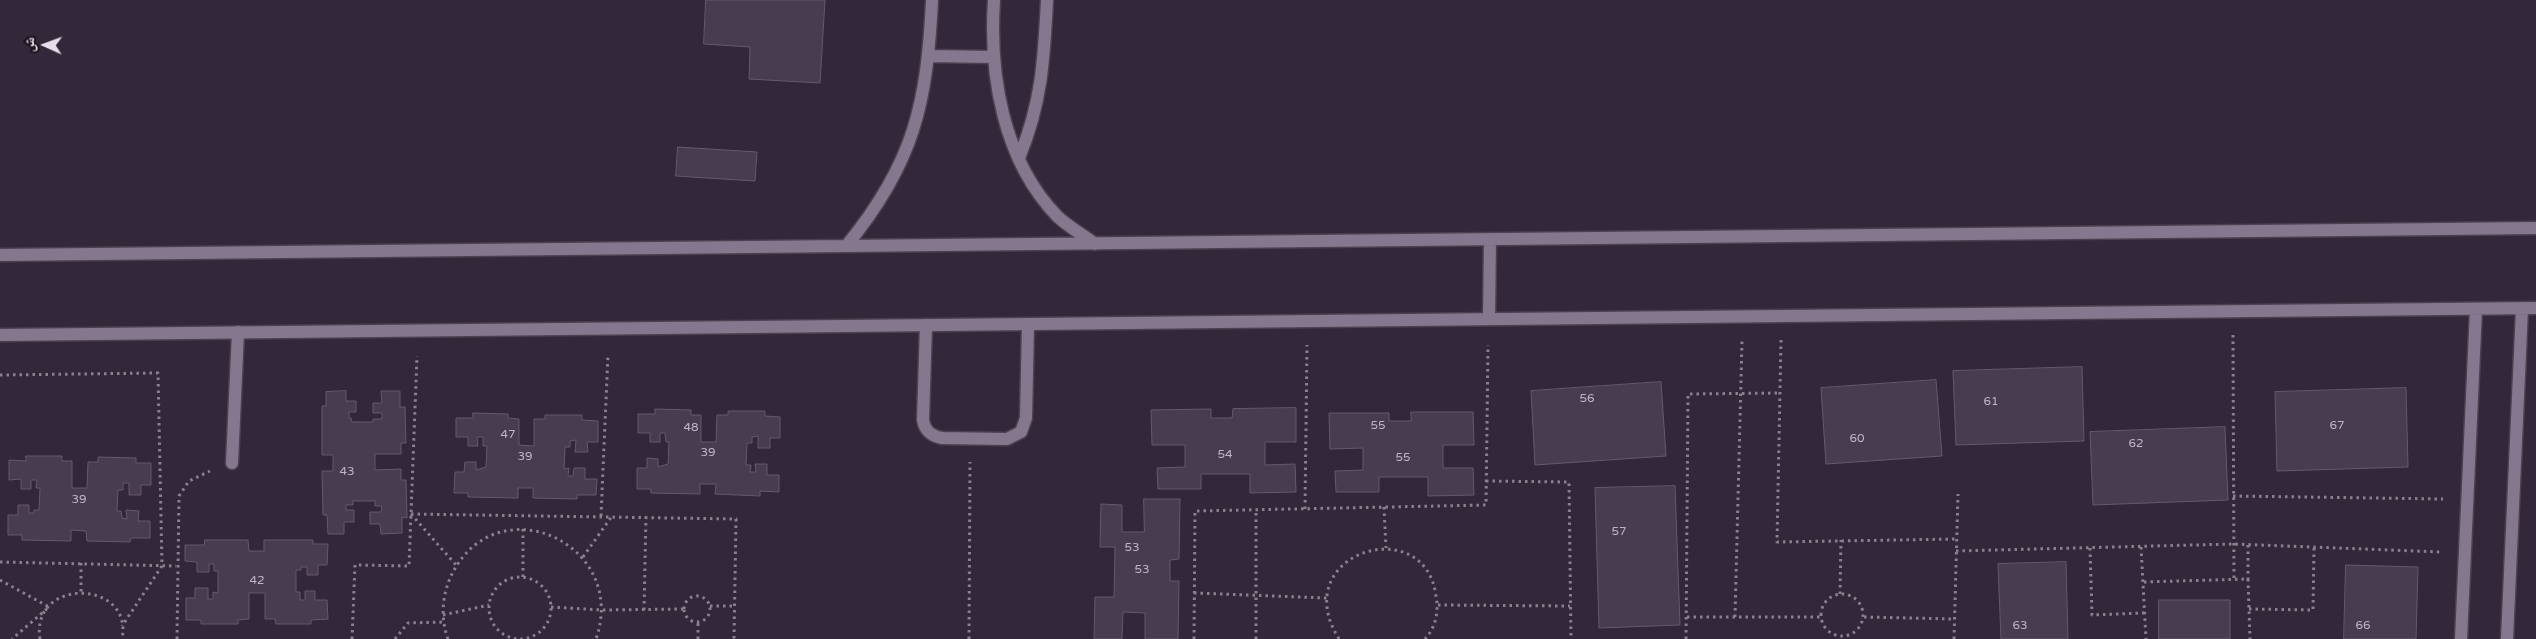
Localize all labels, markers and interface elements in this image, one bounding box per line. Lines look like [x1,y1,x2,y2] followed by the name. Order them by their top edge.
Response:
[20,20,70,70] north arrow
[21,37,38,52] text: ش
[1579,392,1595,406] house number: 56
[1983,395,1999,409] house number: 61
[1370,419,1386,433] house number: 55
[2329,419,2345,433] house number: 67
[683,421,699,435] house number: 48
[500,428,516,442] house number: 47
[1849,432,1865,446] house number: 60
[2128,437,2144,451] house number: 62
[700,446,716,460] house number: 39
[1217,448,1233,462] house number: 54
[517,450,533,464] house number: 39
[1395,451,1411,465] house number: 55
[339,465,355,479] house number: 43
[71,493,87,507] house number: 39
[1611,525,1627,539] house number: 57
[1124,541,1140,555] house number: 53
[1134,563,1150,577] house number: 53
[249,574,265,588] house number: 42
[2012,619,2028,633] house number: 63
[2355,619,2371,633] house number: 66

